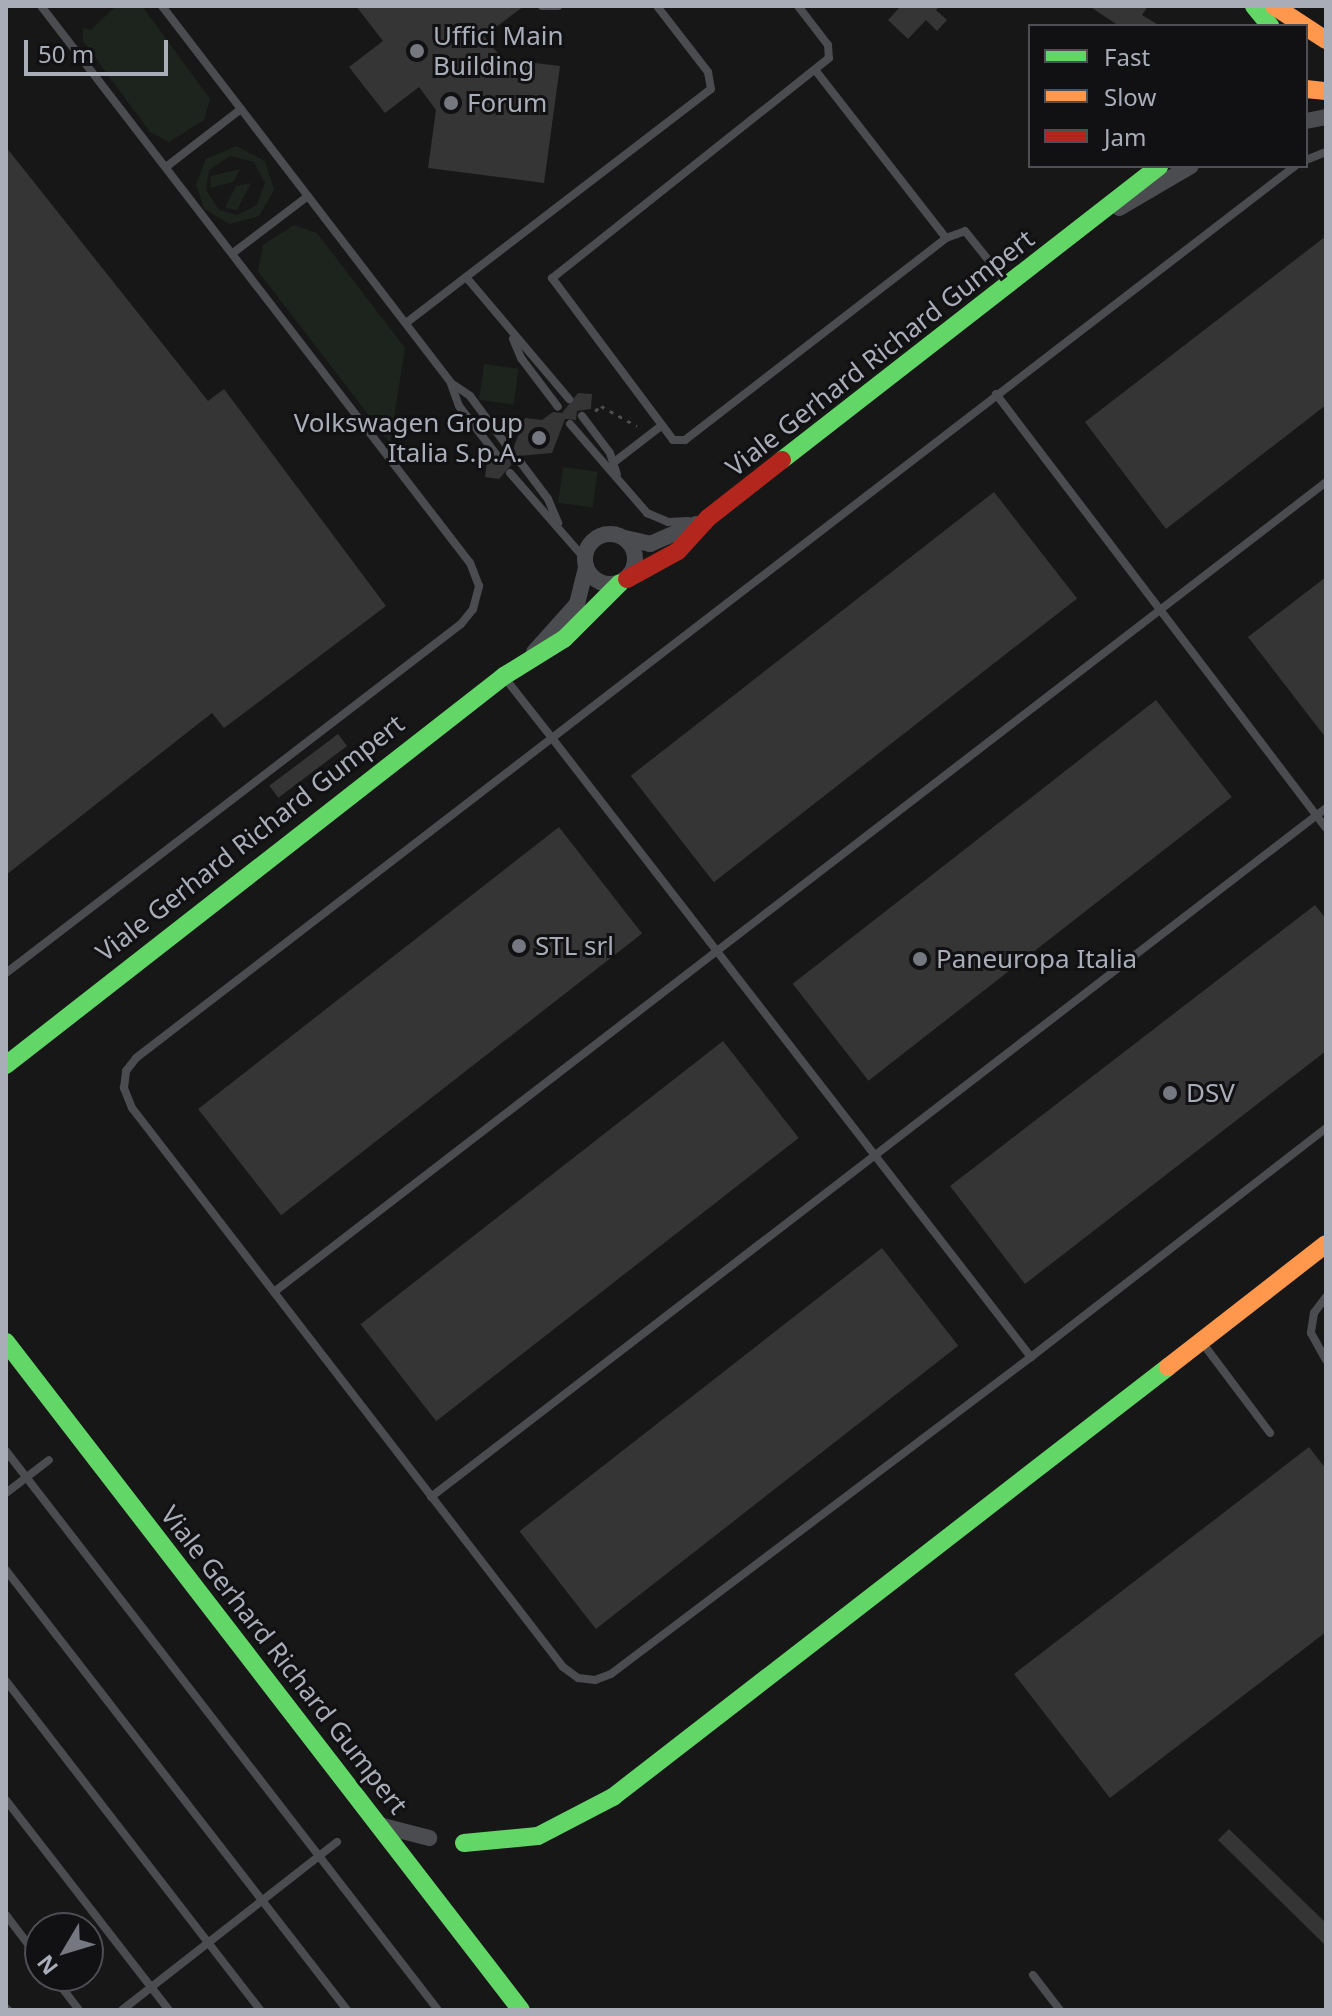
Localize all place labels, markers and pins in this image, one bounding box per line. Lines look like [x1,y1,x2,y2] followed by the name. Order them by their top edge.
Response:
[433,20,563,82] place label: Uffici Main Building
[408,42,426,60] marker: Uffici Main Building
[467,87,547,119] place label: Forum
[442,94,460,112] marker: Forum
[294,407,523,468] place label: Volkswagen Group Italia S.p.A.
[530,429,548,447] marker: Volkswagen Group Italia S.p.A.
[535,930,614,962] place label: STL srl
[510,937,528,955] marker: STL srl
[936,943,1137,975] place label: Paneuropa Italia
[911,950,929,968] marker: Paneuropa Italia
[1186,1077,1235,1109] place label: DSV
[1161,1084,1179,1102] marker: DSV

